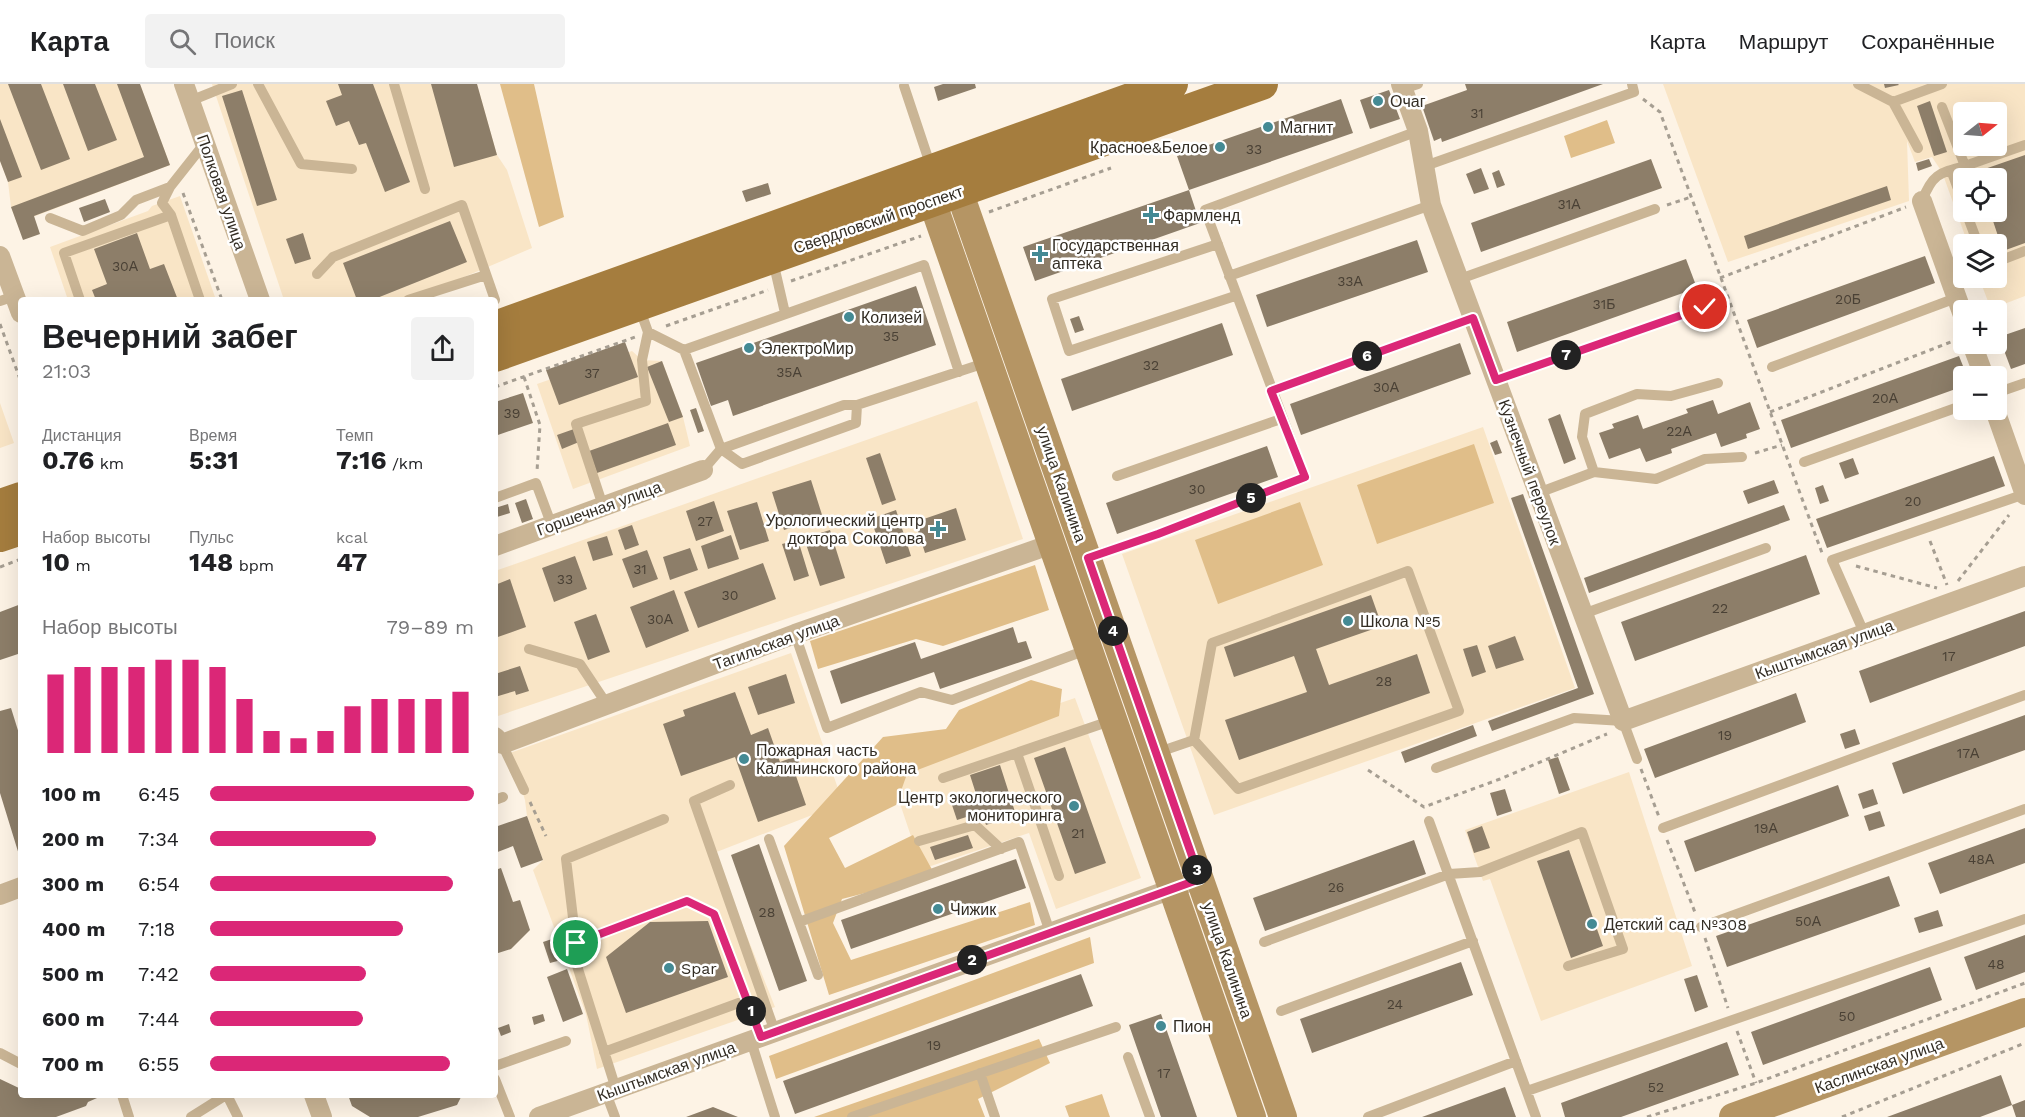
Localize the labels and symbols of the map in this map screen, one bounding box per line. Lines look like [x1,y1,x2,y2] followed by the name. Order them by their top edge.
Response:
[1390,92,1426,111] place label: Очаг
[1371,94,1385,108] marker: Очаг
[1953,102,2007,156] north arrow
[1470,105,1484,121] house number: 31
[1280,118,1334,137] place label: Магнит
[1261,120,1275,134] marker: Магнит
[193,132,250,252] street label: Полковая улица
[1090,138,1208,157] place label: Красное&Белое
[1213,140,1227,154] marker: Красное&Белое
[1246,141,1262,157] house number: 33
[791,181,966,257] street label: Свердловский проспект
[1558,196,1581,212] house number: 31А
[1163,206,1241,225] place label: Фармленд
[1144,208,1158,222] marker: Фармленд
[1052,236,1179,273] place label: Государственная аптека
[1033,247,1047,261] marker: Государственная аптека
[112,258,139,274] house number: 30А
[1337,273,1363,289] house number: 33А
[1679,281,1730,332] pin
[1835,291,1861,307] house number: 20Б
[1593,296,1615,312] house number: 31Б
[861,308,922,327] place label: Колизей
[842,310,856,324] marker: Колизей
[883,328,899,344] house number: 35
[761,339,854,358] place label: ЭлектроМир
[1551,340,1581,370] pin: 7
[742,341,756,355] marker: ЭлектроМир
[1352,341,1382,371] pin: 6
[1143,357,1159,373] house number: 32
[776,364,802,380] house number: 35А
[584,365,600,381] house number: 37
[1373,379,1400,395] house number: 30А
[1872,390,1899,406] house number: 20А
[1494,397,1565,548] street label: Кузнечный переулок
[504,405,520,421] house number: 39
[1666,423,1692,439] house number: 22А
[1033,424,1090,545] street label: улица Калинина
[534,477,664,540] street label: Горшечная улица
[1189,481,1205,497] house number: 30
[1236,483,1266,513] pin: 5
[1905,493,1921,509] house number: 20
[765,511,924,548] place label: Урологический центр доктора Соколова
[697,513,713,529] house number: 27
[929,520,947,538] marker: Урологический центр доктора Соколова
[633,561,647,577] house number: 31
[557,571,573,587] house number: 33
[722,587,738,603] house number: 30
[1712,600,1728,616] house number: 22
[647,611,674,627] house number: 30А
[711,611,842,674] street label: Тагильская улица
[1360,612,1441,631] place label: Школа №5
[1341,614,1355,628] marker: Школа №5
[1098,616,1128,646] pin: 4
[1752,616,1896,683] street label: Кыштымская улица
[1942,648,1956,664] house number: 17
[1376,673,1392,689] house number: 28
[1718,727,1732,743] house number: 19
[756,741,916,778] place label: Пожарная часть Калининского района
[1957,745,1980,761] house number: 17А
[737,752,751,766] marker: Пожарная часть Калининского района
[898,788,1062,825] place label: Центр экологического мониторинга
[1067,799,1081,813] marker: Центр экологического мониторинга
[1754,820,1778,836] house number: 19А
[1071,825,1085,841] house number: 21
[1968,851,1995,867] house number: 48А
[1182,855,1212,885] pin: 3
[1328,879,1344,895] house number: 26
[950,900,997,919] place label: Чижик
[1199,900,1256,1021] street label: улица Калинина
[931,902,945,916] marker: Чижик
[759,904,775,920] house number: 28
[1795,913,1822,929] house number: 50А
[1604,915,1747,934] place label: Детский сад №308
[550,917,601,968] pin
[1585,917,1599,931] marker: Детский сад №308
[957,945,987,975] pin: 2
[1987,956,2005,972] house number: 48
[681,959,717,978] place label: Spar
[662,961,676,975] marker: Spar
[736,996,766,1026] pin: 1
[1387,996,1403,1012] house number: 24
[1839,1008,1855,1024] house number: 50
[1173,1017,1211,1036] place label: Пион
[1154,1019,1168,1033] marker: Пион
[1812,1033,1946,1098] street label: Каслинская улица
[927,1037,941,1053] house number: 19
[594,1038,738,1105] street label: Кыштымская улица
[1157,1065,1171,1081] house number: 17
[1648,1079,1664,1095] house number: 52

